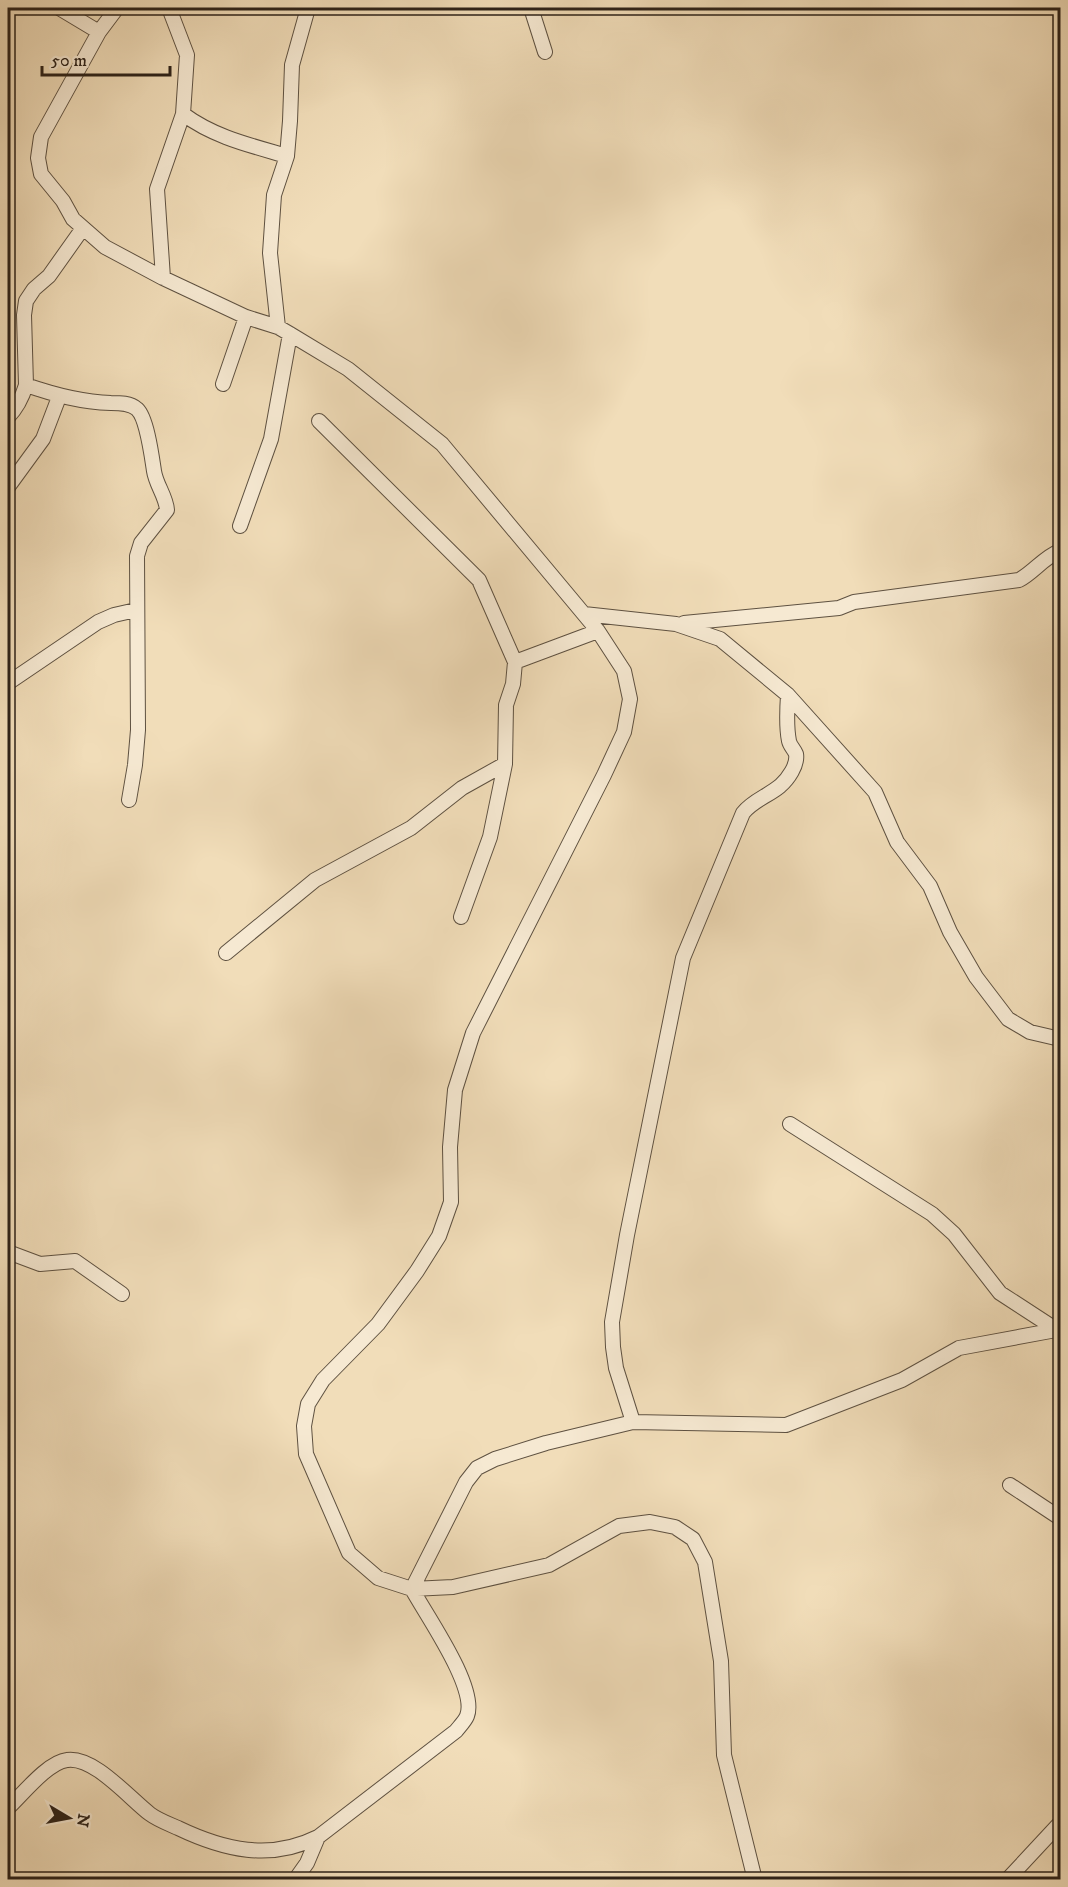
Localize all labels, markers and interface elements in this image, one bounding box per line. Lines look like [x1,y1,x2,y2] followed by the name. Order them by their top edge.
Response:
[42,39,170,77] scale bar
[51,50,87,72] text: 50 m
[39,1788,99,1848] north arrow
[72,1812,94,1829] text: N

